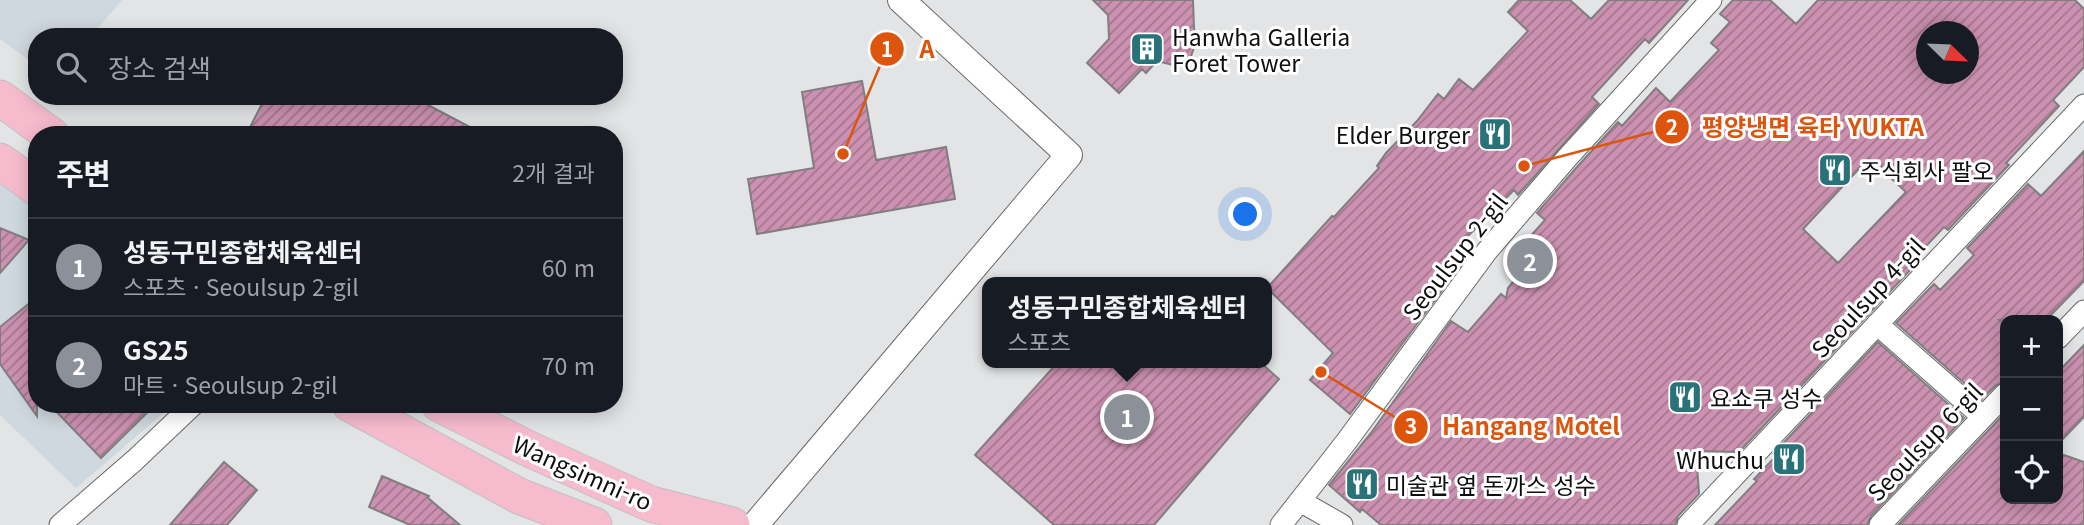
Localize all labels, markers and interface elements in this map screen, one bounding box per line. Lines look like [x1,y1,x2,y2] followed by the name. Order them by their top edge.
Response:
[1172,19,1350,79] place label: Hanwha Galleria Foret Tower
[1916,21,1979,84] north arrow
[870,27,948,72] callout: A
[28,28,623,105] search box
[918,30,935,65] text: A
[1128,30,1166,68] building icon: Hanwha Galleria Foret Tower
[881,33,893,63] text: 1
[52,48,90,86] icon: search
[108,48,211,85] text: 장소 검색
[1654,105,1937,150] callout: 평양냉면 육타 YUKTA
[1702,108,1925,143] text: 평양냉면 육타 YUKTA
[1666,111,1678,141] text: 2
[1476,115,1514,153] restaurant icon: Elder Burger
[1336,117,1470,151] place label: Elder Burger
[56,150,111,194] text: 주변
[1816,151,1854,189] restaurant icon: 주식회사 팔오
[1860,153,1993,187] place label: 주식회사 팔오
[512,155,595,189] text: 2개 결과
[1394,185,1514,327] street label: Seoulsup 2-gil
[1228,197,1262,231] your location
[1802,229,1932,365] street label: Seoulsup 4-gil
[123,232,362,269] text: 성동구민종합체육센터
[1507,235,1553,287] pin: 2
[72,250,86,284] text: 1
[542,250,595,284] text: 60 m
[123,269,359,303] text: 스포츠 · Seoulsup 2-gil
[982,277,1272,368] popup
[1007,287,1247,324] text: 성동구민종합체육센터
[2000,315,2063,504] map controls
[2000,315,2063,378] button: +
[1007,324,1071,358] text: 스포츠
[123,330,189,367] text: GS25
[72,348,86,382] text: 2
[542,348,595,382] text: 70 m
[123,367,338,401] text: 마트 · Seoulsup 2-gil
[1859,374,1989,508] street label: Seoulsup 6-gil
[1666,378,1704,416] restaurant icon: 요쇼쿠 성수
[2000,378,2063,441] button: −
[1710,380,1822,414] place label: 요쇼쿠 성수
[1104,391,1150,443] pin: 1
[1394,404,1633,449] callout: Hangang Motel
[1442,407,1620,442] text: Hangang Motel
[1405,410,1417,440] text: 3
[508,426,658,518] street label: Wangsimni-ro
[1770,440,1808,478] restaurant icon: Whuchu
[2000,441,2063,504] button: locate
[1676,442,1764,476] place label: Whuchu
[1343,465,1381,503] restaurant icon: 미술관 옆 돈까스 성수
[1386,467,1596,501] place label: 미술관 옆 돈까스 성수

